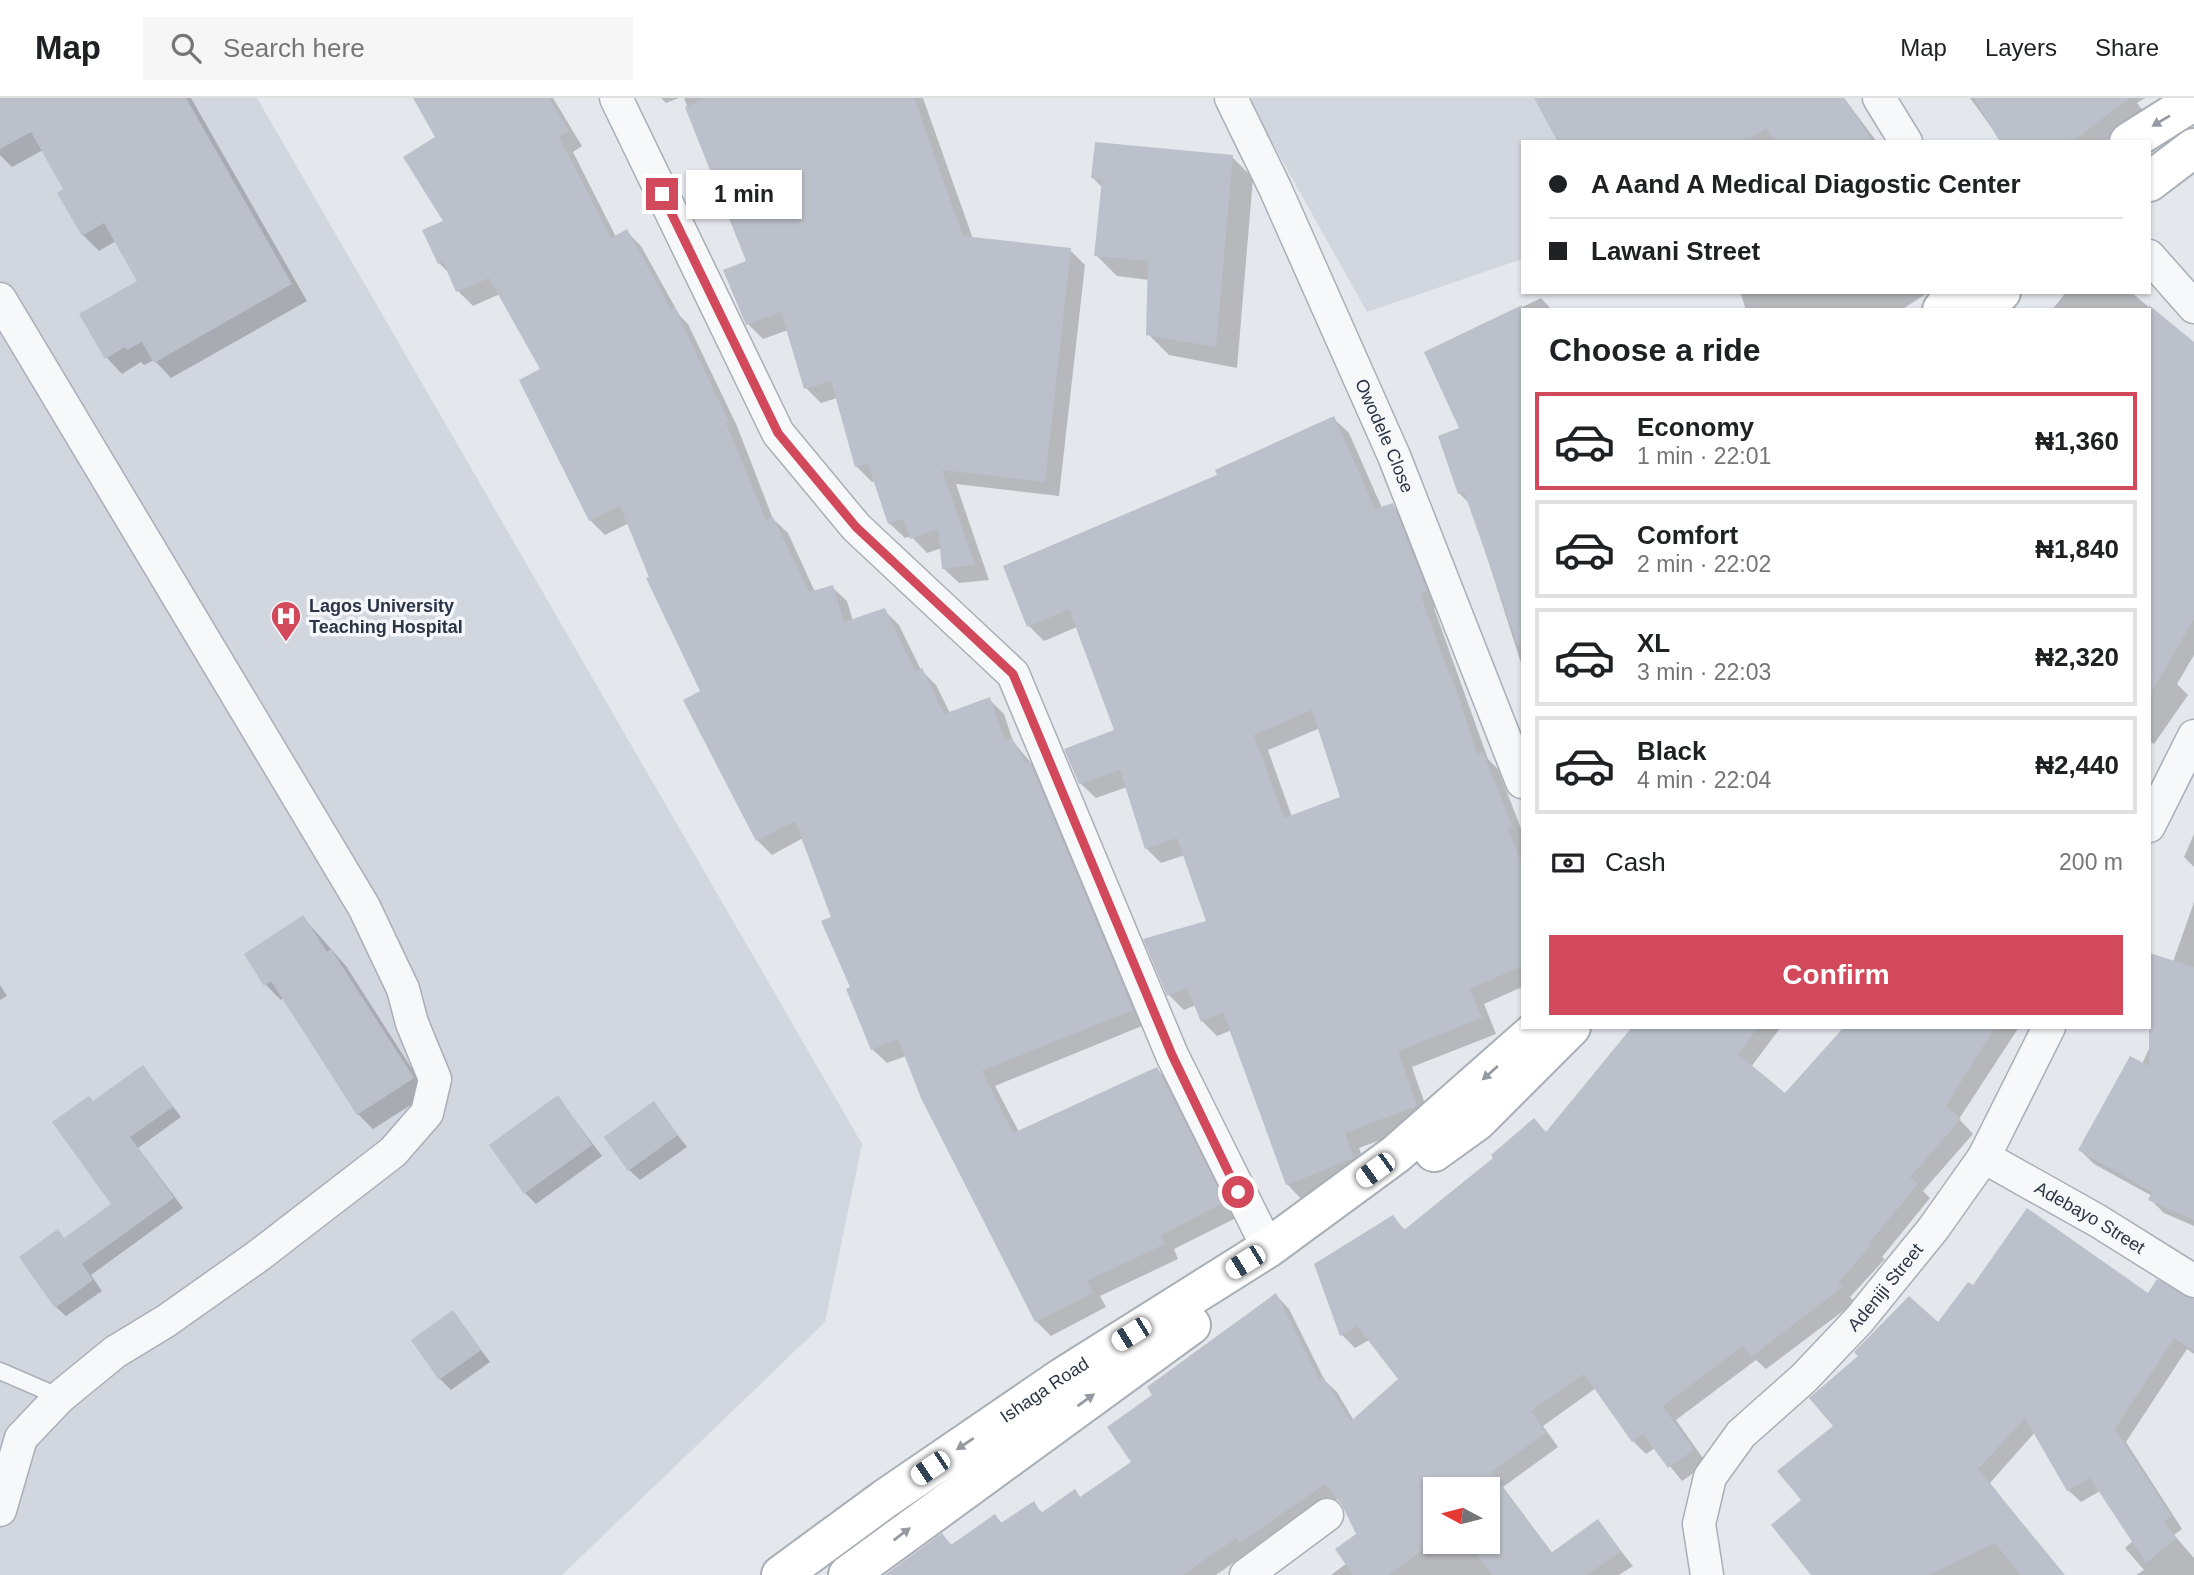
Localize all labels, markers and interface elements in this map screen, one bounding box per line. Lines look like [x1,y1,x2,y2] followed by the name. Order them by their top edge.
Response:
[143,17,633,80] search box
[35,29,101,66] text: Map
[167,29,205,67] icon: search
[223,33,365,63] text: Search here
[1900,34,1947,61] text: Map
[1985,34,2057,61] text: Layers
[2095,34,2159,61] text: Share
[2152,115,2171,128] one-way arrow
[1591,169,2021,199] text: A Aand A Medical Diagostic Center
[686,170,802,218] callout: 1 min
[646,178,678,210] route end
[714,181,774,207] text: 1 min
[1591,236,1760,266] text: Lawani Street
[1549,332,1761,368] text: Choose a ride
[1351,376,1417,496] street label: Owodele Close
[1553,410,1616,473] icon: car
[1637,412,1754,442] text: Economy
[2035,426,2119,456] text: ₦1,360
[1637,443,1771,469] text: 1 min · 22:01
[1553,518,1616,581] icon: car
[1637,520,1738,550] text: Comfort
[2035,534,2119,564] text: ₦1,840
[1637,551,1771,577] text: 2 min · 22:02
[309,596,463,637] place label: Lagos University Teaching Hospital
[269,599,303,643] hospital icon: Lagos University Teaching Hospital
[1553,626,1616,689] icon: car
[1637,628,1670,658] text: XL
[2035,642,2119,672] text: ₦2,320
[1637,659,1771,685] text: 3 min · 22:03
[1553,734,1616,797] icon: car
[1637,736,1706,766] text: Black
[2035,750,2119,780] text: ₦2,440
[1637,767,1771,793] text: 4 min · 22:04
[1549,844,1587,882] icon: cash
[1605,847,1666,877] text: Cash
[2059,849,2123,875] text: 200 m
[1549,935,2123,1015] button: Confirm
[1482,1065,1499,1081] one-way arrow
[1352,1149,1399,1191] car
[1222,1176,1254,1208] route start
[2031,1178,2149,1258] street label: Adebayo Street
[1844,1240,1927,1335] street label: Adeniji Street
[1222,1242,1269,1282] car
[1108,1314,1155,1354] car
[997,1353,1092,1427] street label: Ishaga Road
[1077,1393,1095,1407] one-way arrow
[955,1437,974,1450] one-way arrow
[907,1448,954,1488] car
[1423,1477,1500,1554] north arrow
[1423,1477,1500,1554] map controls
[893,1527,911,1541] one-way arrow

